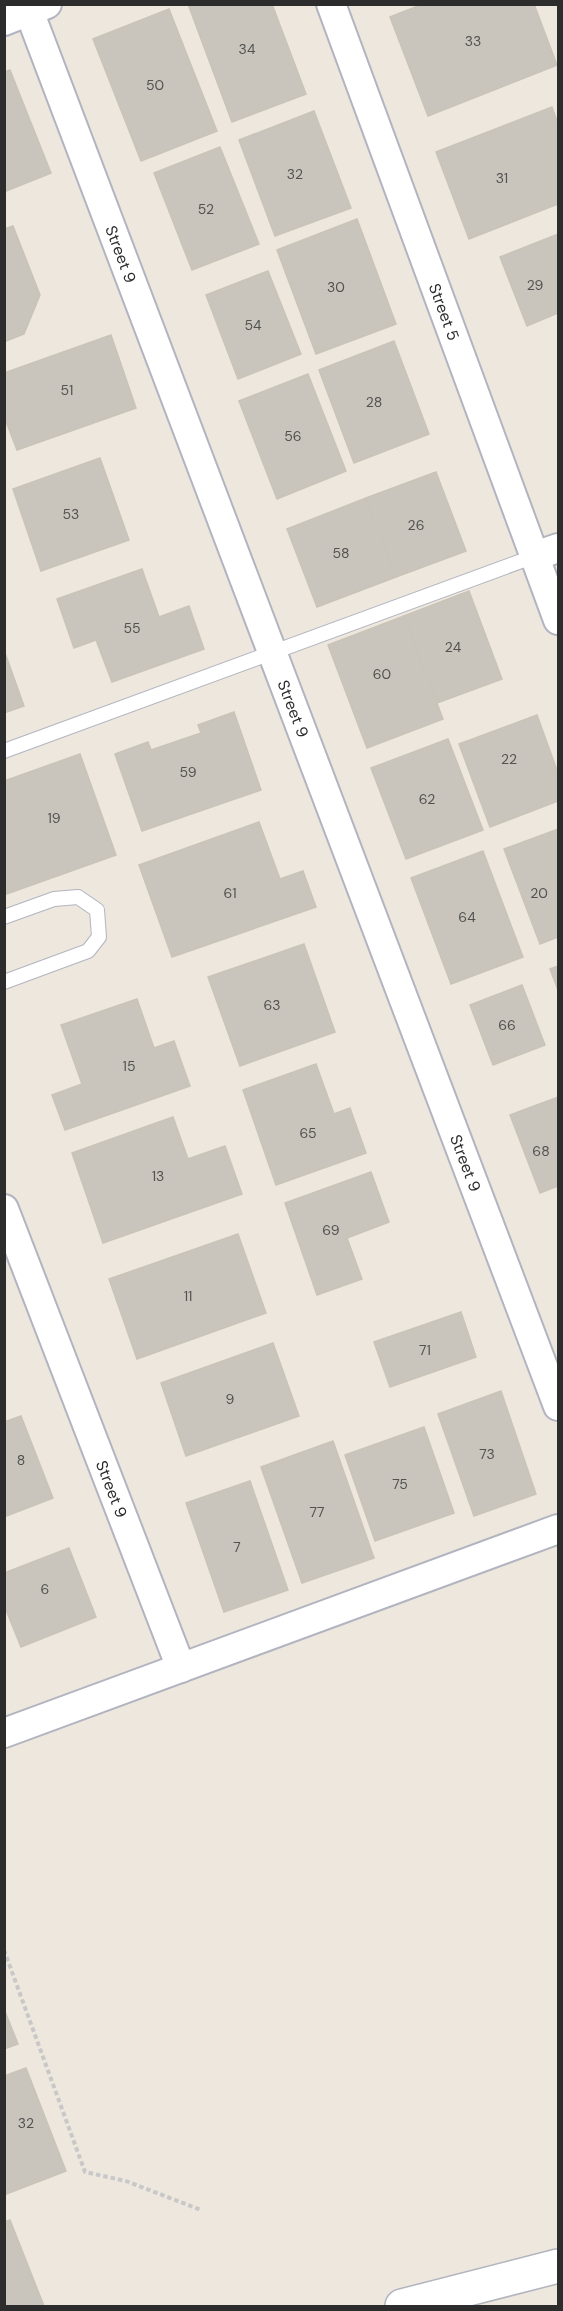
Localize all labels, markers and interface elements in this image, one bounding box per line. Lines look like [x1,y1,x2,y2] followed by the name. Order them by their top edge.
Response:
[465,32,481,50] house number: 33
[239,40,256,58] house number: 34
[146,76,164,94] house number: 50
[287,165,303,183] house number: 32
[496,169,508,187] house number: 31
[198,200,214,218] house number: 52
[100,223,141,286] street label: Street 9
[527,276,544,294] house number: 29
[327,278,345,296] house number: 30
[424,280,464,343] street label: Street 5
[244,316,262,334] house number: 54
[61,381,73,399] house number: 51
[366,393,382,411] house number: 28
[284,427,302,445] house number: 56
[63,505,79,523] house number: 53
[408,516,424,534] house number: 26
[332,544,350,562] house number: 58
[123,619,141,637] house number: 55
[445,638,462,656] house number: 24
[373,665,391,683] house number: 60
[273,677,313,740] street label: Street 9
[501,750,517,768] house number: 22
[180,763,197,781] house number: 59
[419,790,435,808] house number: 62
[47,809,61,827] house number: 19
[223,884,237,902] house number: 61
[530,884,548,902] house number: 20
[458,908,476,926] house number: 64
[263,996,281,1014] house number: 63
[498,1016,516,1034] house number: 66
[123,1057,135,1075] house number: 15
[299,1124,317,1142] house number: 65
[445,1131,486,1195] street label: Street 9
[532,1142,550,1160] house number: 68
[152,1167,164,1185] house number: 13
[322,1221,340,1239] house number: 69
[184,1287,192,1305] house number: 11
[419,1341,431,1359] house number: 71
[226,1390,235,1408] house number: 9
[479,1445,495,1463] house number: 73
[17,1451,25,1469] house number: 8
[91,1457,132,1521] street label: Street 9
[392,1475,408,1493] house number: 75
[310,1503,324,1521] house number: 77
[233,1538,241,1556] house number: 7
[41,1580,49,1598] house number: 6
[18,2114,34,2132] house number: 32

